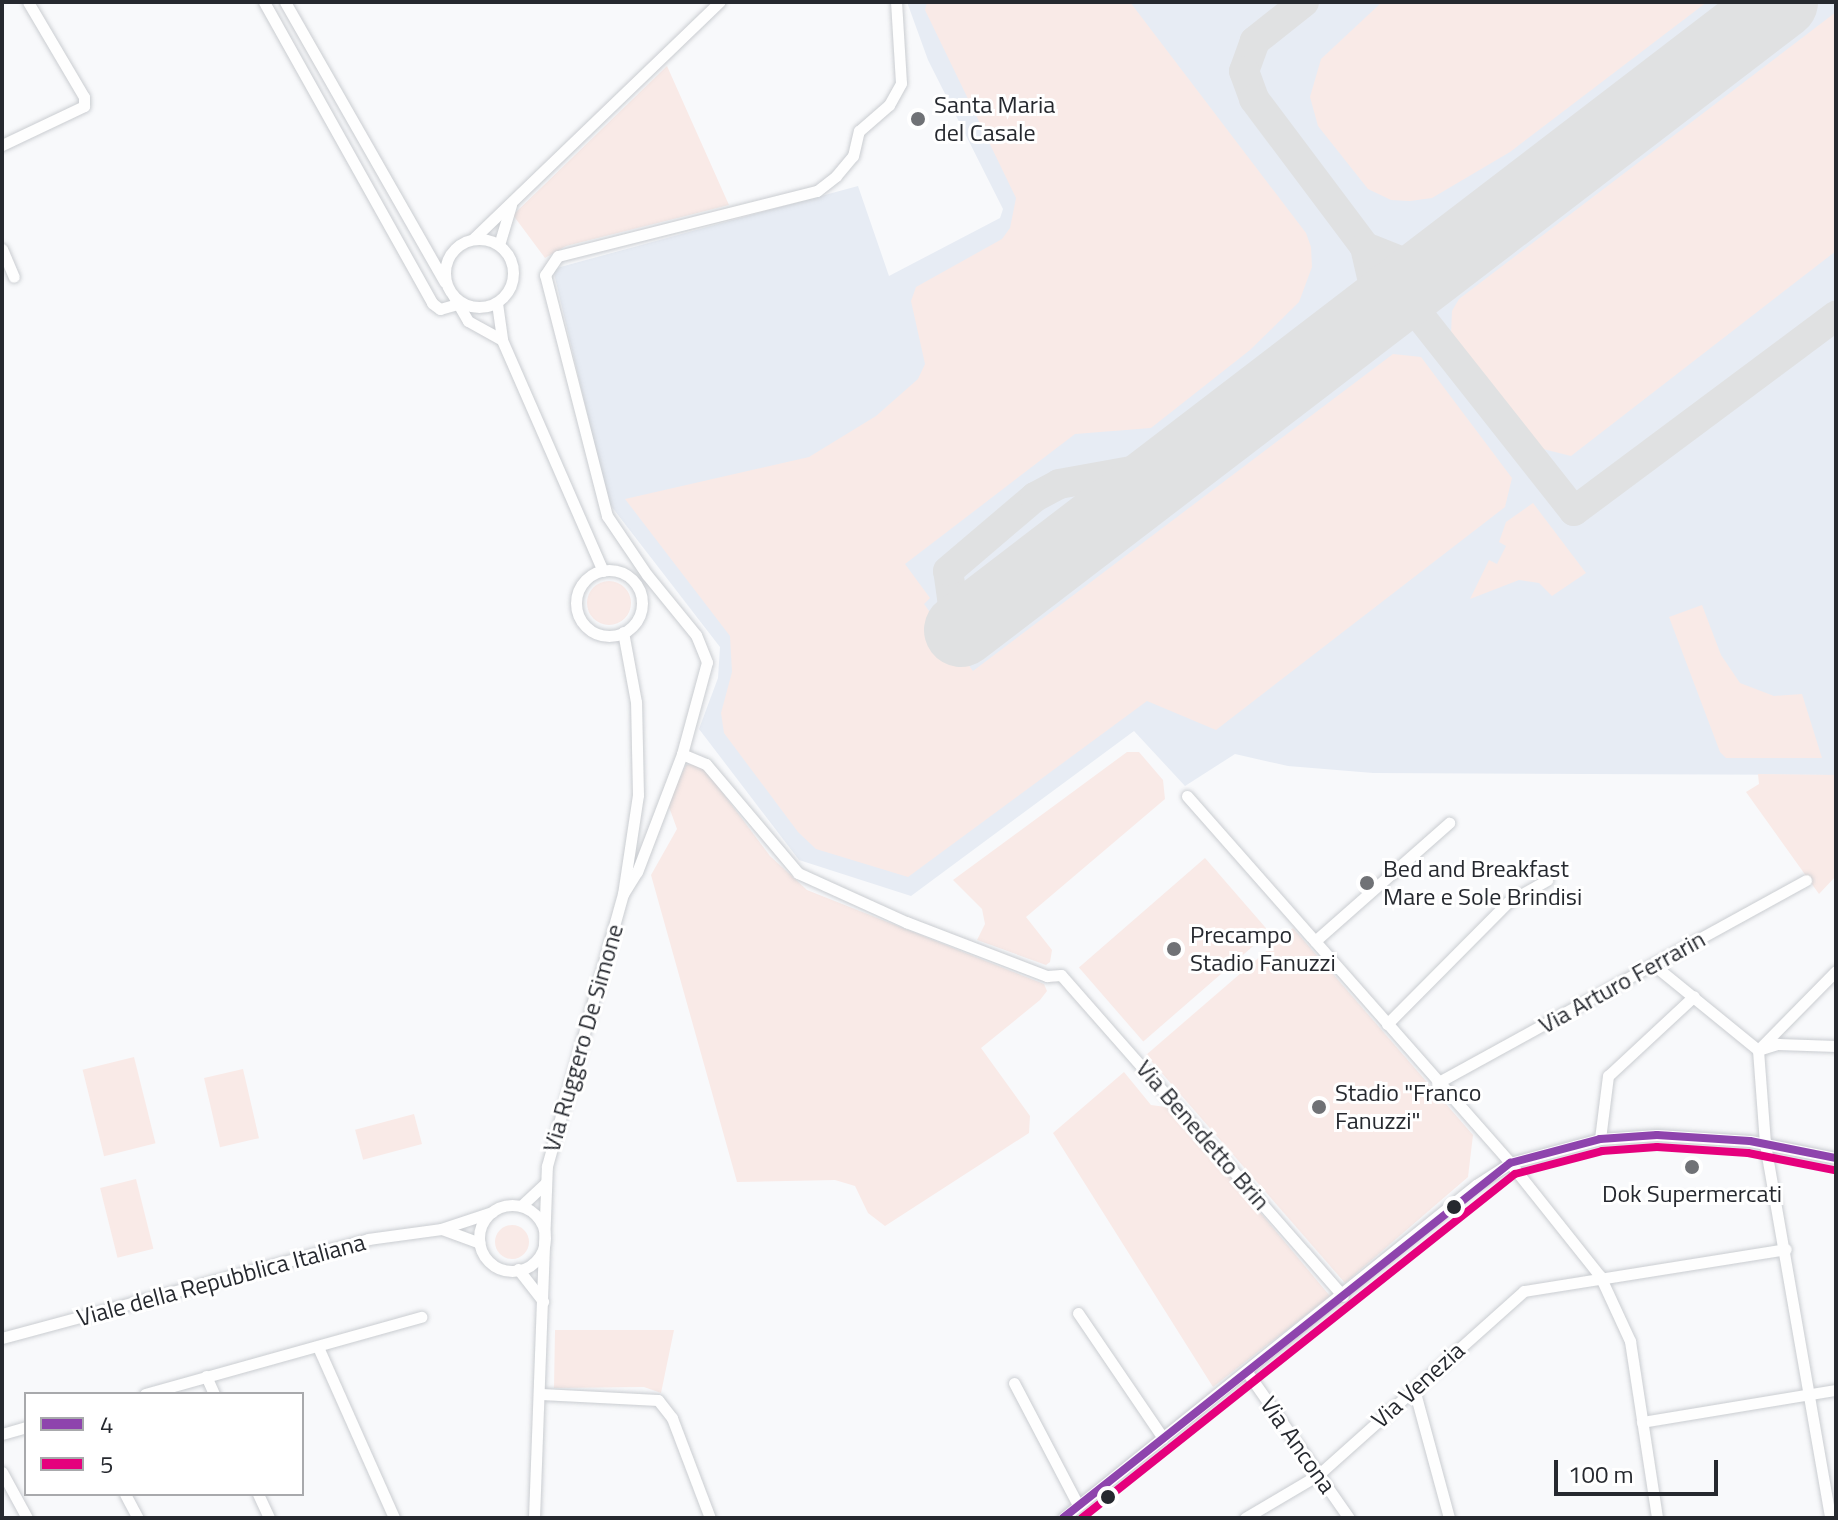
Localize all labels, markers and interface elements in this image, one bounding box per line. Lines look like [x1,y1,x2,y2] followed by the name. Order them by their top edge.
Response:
[934,91,1055,147] place label: Santa Maria del Casale
[909,110,927,128] marker: Santa Maria del Casale
[1383,855,1582,911] place label: Bed and Breakfast Mare e Sole Brindisi
[1358,874,1376,892] marker: Bed and Breakfast Mare e Sole Brindisi
[537,921,629,1155] street label: Via Ruggero De Simone
[1190,921,1336,977] place label: Precampo Stadio Fanuzzi
[1534,924,1710,1040] street label: Via Arturo Ferrarin
[1165,940,1183,958] marker: Precampo Stadio Fanuzzi
[1130,1054,1276,1216] street label: Via Benedetto Brin
[1335,1079,1481,1135] place label: Stadio "Franco Fanuzzi"
[1310,1098,1328,1116] marker: Stadio "Franco Fanuzzi"
[1683,1158,1701,1176] marker: Dok Supermercati
[1602,1180,1782,1208] place label: Dok Supermercati
[1446,1199,1462,1215] unlabelled marker
[74,1228,368,1332] street label: Viale della Repubblica Italiana
[1366,1336,1470,1434] street label: Via Venezia
[1254,1391,1342,1499] street label: Via Ancona
[24,1392,304,1496] legend
[100,1406,113,1442] text: 4
[1558,1444,1722,1494] scale bar
[100,1446,113,1482] text: 5
[1568,1456,1634,1492] text: 100 m
[1100,1489,1116,1505] unlabelled marker

